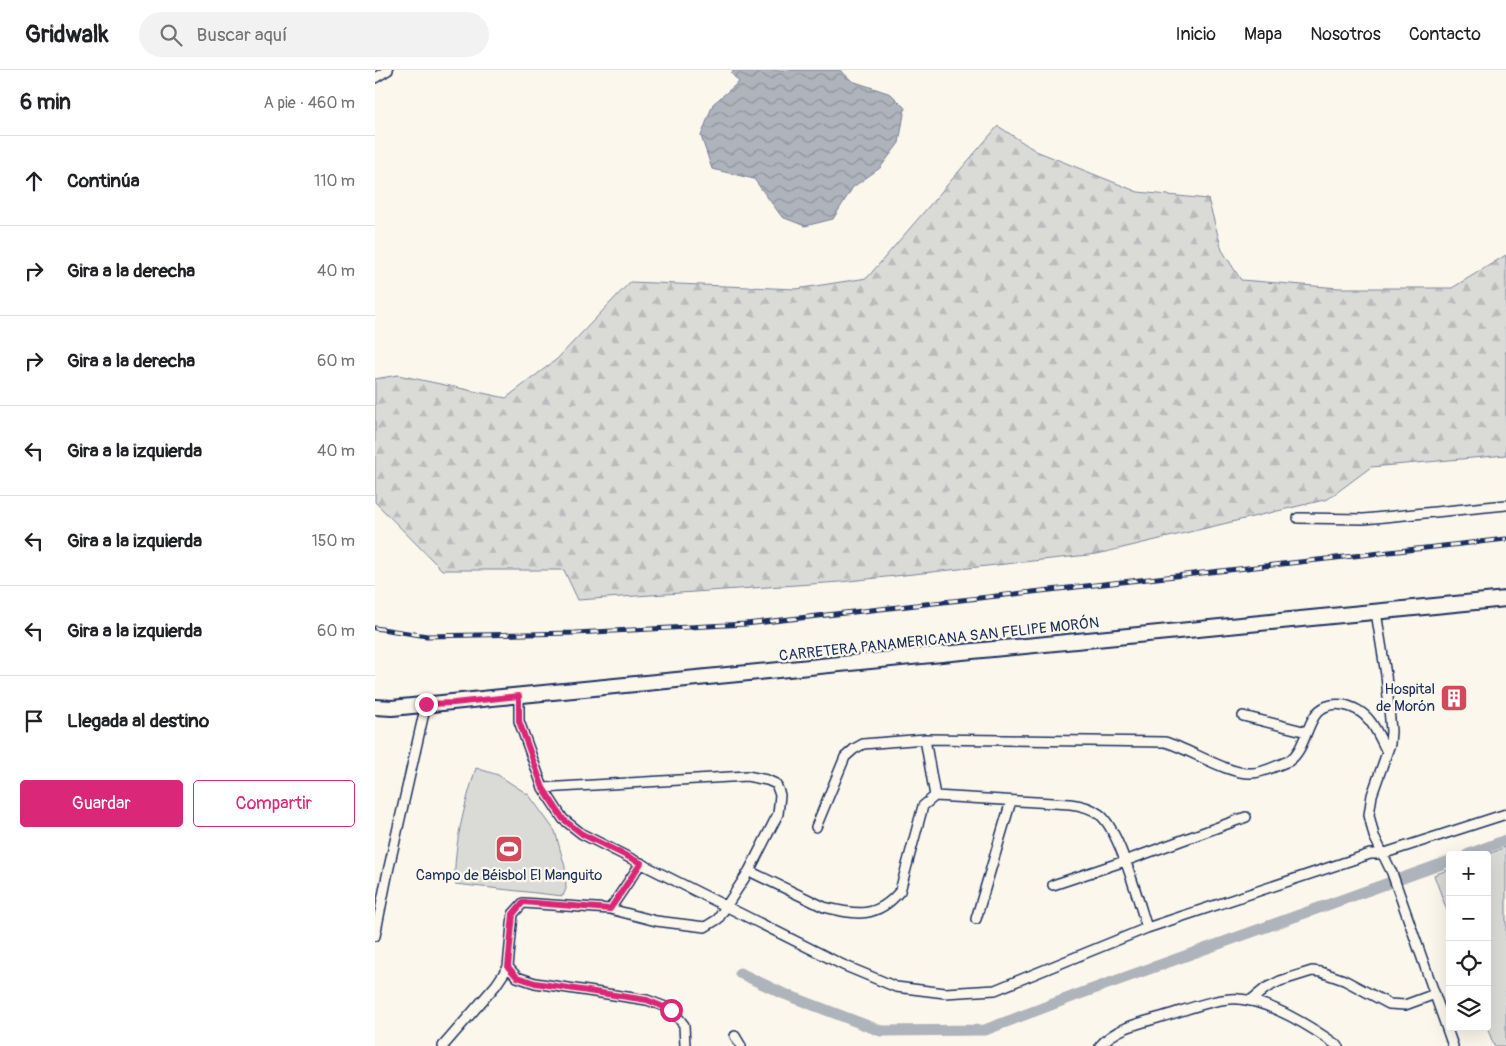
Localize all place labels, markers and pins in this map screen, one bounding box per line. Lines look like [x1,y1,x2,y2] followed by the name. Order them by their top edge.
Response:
[1376,680,1435,716] place label: Hospital de Morón
[1439,683,1469,713] building icon: Hospital de Morón
[494,834,524,864] sports icon: Campo de Béisbol El Manguito
[416,866,602,885] place label: Campo de Béisbol El Manguito

